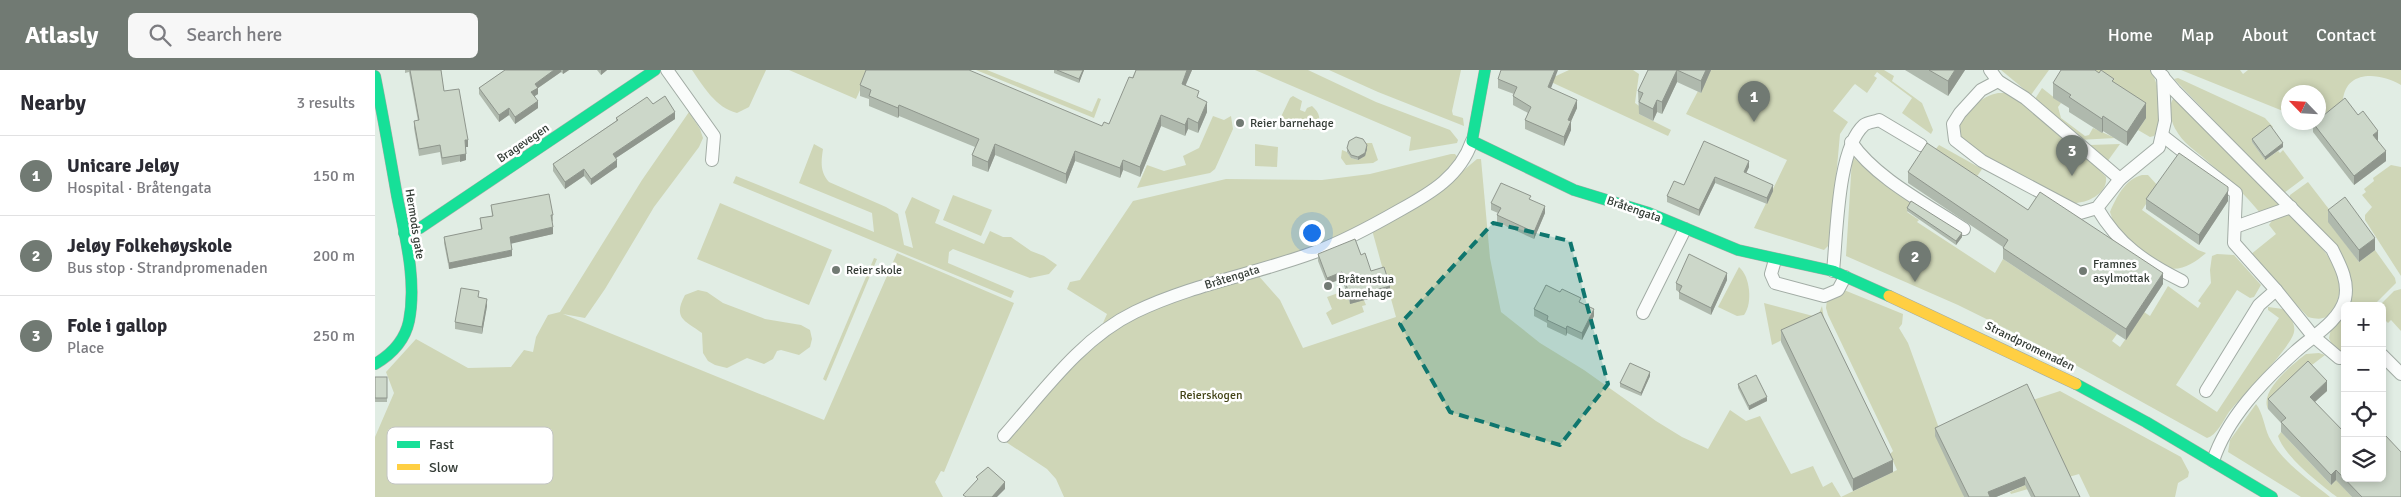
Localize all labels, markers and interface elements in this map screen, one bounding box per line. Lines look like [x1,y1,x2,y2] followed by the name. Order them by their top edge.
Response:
[128,13,478,58] search box
[25,20,98,50] text: Atlasly
[146,21,174,49] icon: search
[186,23,282,47] text: Search here
[2108,24,2153,46] text: Home
[2181,24,2214,46] text: Map
[2242,24,2288,46] text: About
[2316,24,2376,46] text: Contact
[1738,81,1770,122] pin: 1
[2281,85,2326,130] north arrow
[20,90,86,116] text: Nearby
[296,93,355,113] text: 3 results
[1250,116,1334,131] place label: Reier barnehage
[1234,117,1246,129] marker: Reier barnehage
[494,120,552,166] street label: Bragevegen
[2056,135,2088,176] pin: 3
[67,154,179,178] text: Unicare Jeløy
[32,166,40,186] text: 1
[313,166,355,186] text: 150 m
[67,178,212,198] text: Hospital · Bråtengata
[402,188,427,260] street label: Hermods gate
[1605,193,1663,226] street label: Bråtengata
[1299,220,1325,246] your location
[67,234,232,258] text: Jeløy Folkehøyskole
[1899,241,1931,282] pin: 2
[32,246,40,266] text: 2
[313,246,355,266] text: 200 m
[2093,257,2150,286] place label: Framnes asylmottak
[67,258,268,278] text: Bus stop · Strandpromenaden
[1203,262,1261,293] street label: Bråtengata
[846,263,902,278] place label: Reier skole
[830,264,842,276] marker: Reier skole
[2077,265,2089,277] marker: Framnes asylmottak
[1338,272,1394,301] place label: Bråtenstua barnehage
[1322,280,1334,292] marker: Bråtenstua barnehage
[2341,302,2386,482] map controls
[2341,302,2386,347] button: +
[67,314,167,338] text: Fole i gallop
[1982,318,2077,375] street label: Strandpromenaden
[32,326,40,346] text: 3
[313,326,355,346] text: 250 m
[67,338,104,358] text: Place
[2341,347,2386,392] button: −
[1180,388,1242,403] park label: Reierskogen
[2341,392,2386,437] button: locate
[387,427,553,484] legend
[429,436,454,453] text: Fast
[2341,437,2386,482] button: layers
[429,459,458,476] text: Slow

